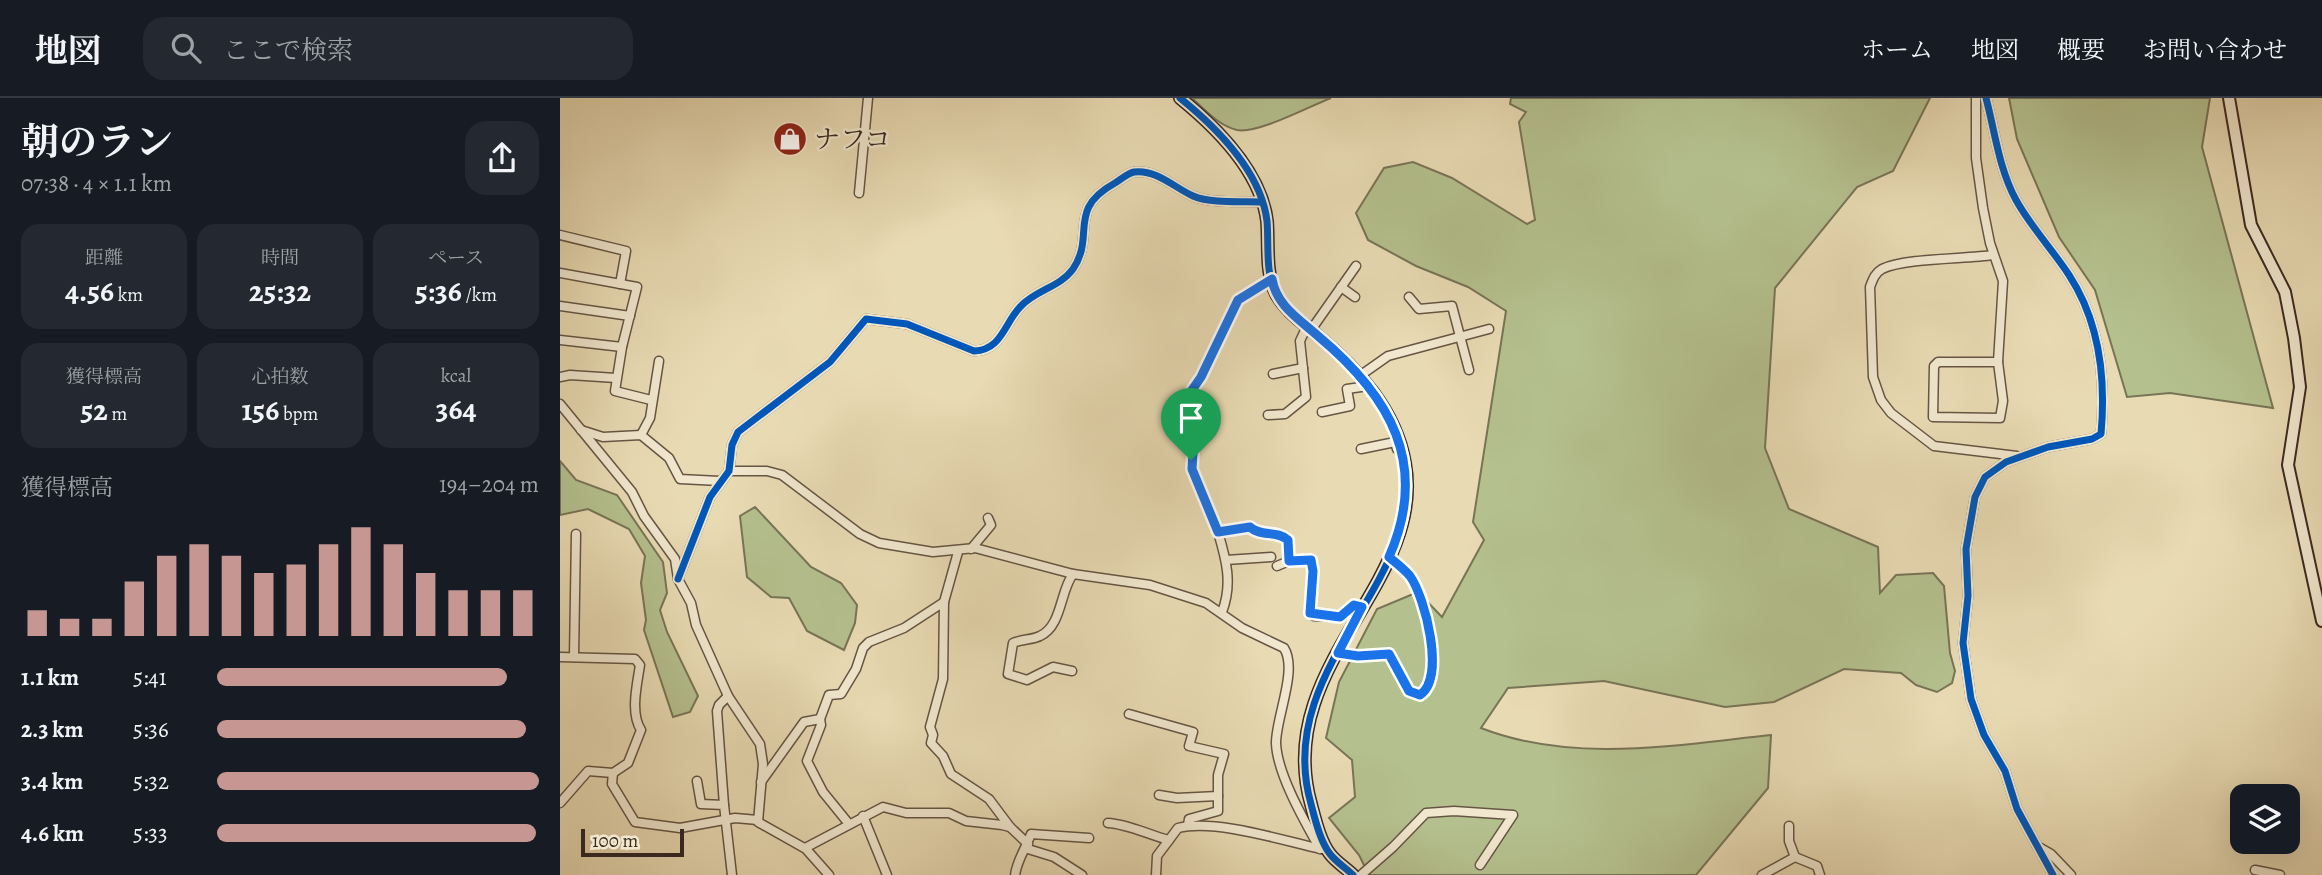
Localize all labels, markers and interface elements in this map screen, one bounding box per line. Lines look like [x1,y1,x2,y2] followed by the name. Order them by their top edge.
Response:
[143,17,633,80] search box
[35,28,101,73] text: 地図
[167,29,205,67] icon: search
[223,33,353,68] text: ここで検索
[1861,34,1933,66] text: ホーム
[1971,34,2019,66] text: 地図
[2057,34,2105,66] text: 概要
[2143,34,2287,66] text: お問い合わせ
[21,116,173,168] text: 朝のラン
[771,120,809,158] shop icon: ナフコ
[465,121,539,195] button: share
[814,122,891,157] place label: ナフコ
[21,168,172,199] text: 07:38 · 4 × 1.1 km
[85,245,123,271] text: 距離
[261,245,299,271] text: 時間
[428,245,484,271] text: ペース
[65,271,114,311] text: 4.56
[249,271,311,311] text: 25:32
[415,271,462,311] text: 5:36
[114,282,143,308] text: km
[462,282,497,308] text: /km
[441,363,471,389] text: kcal
[66,364,142,390] text: 獲得標高
[251,364,309,390] text: 心拍数
[1161,388,1221,460] pin
[435,389,477,429] text: 364
[81,390,108,430] text: 52
[242,390,279,430] text: 156
[1172,399,1210,437] icon: arrive
[108,401,127,427] text: m
[279,401,318,427] text: bpm
[439,469,539,500] text: 194–204 m
[21,472,113,503] text: 獲得標高
[21,662,79,693] text: 1.1 km
[133,662,167,693] text: 5:41
[21,714,84,745] text: 2.3 km
[133,714,169,745] text: 5:36
[21,766,83,797] text: 3.4 km
[133,766,169,797] text: 5:32
[2230,784,2300,854] map controls
[2230,784,2300,854] button: layers
[21,818,84,849] text: 4.6 km
[133,818,168,849] text: 5:33
[581,826,684,858] scale bar
[592,828,638,854] text: 100 m

